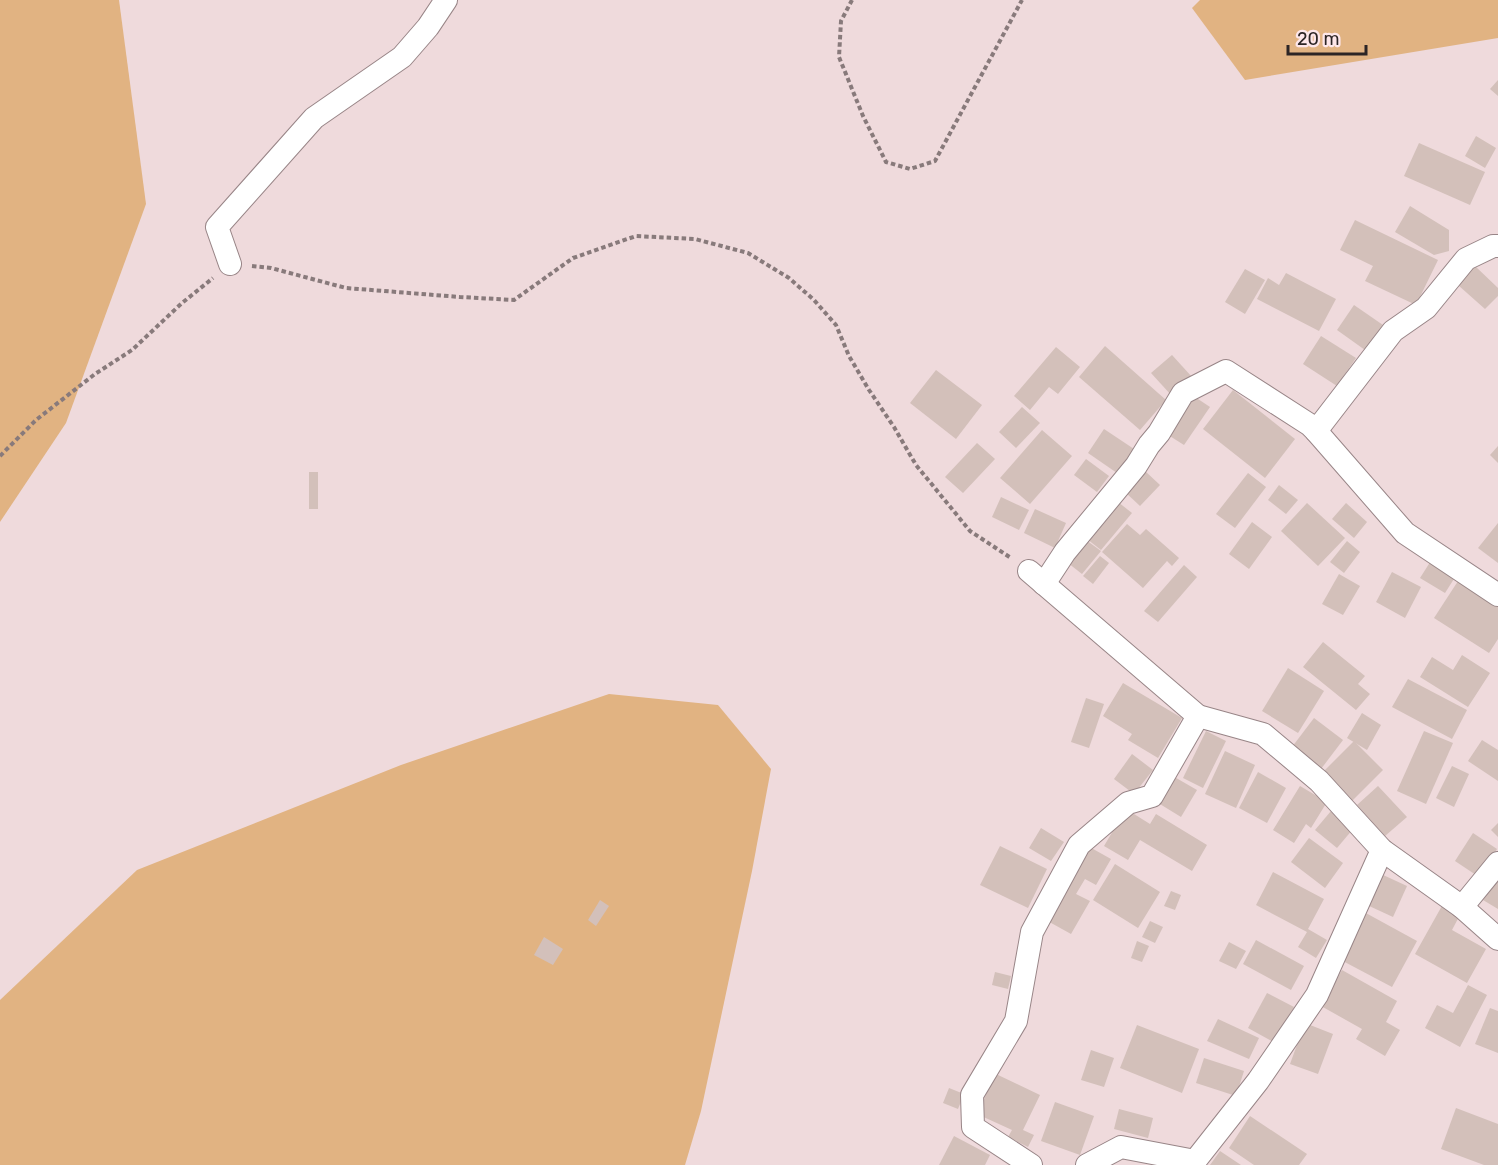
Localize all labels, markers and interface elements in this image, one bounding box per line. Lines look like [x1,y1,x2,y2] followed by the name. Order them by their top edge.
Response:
[1288,18,1366,56] scale bar
[1297,28,1339,50] text: 20 m

